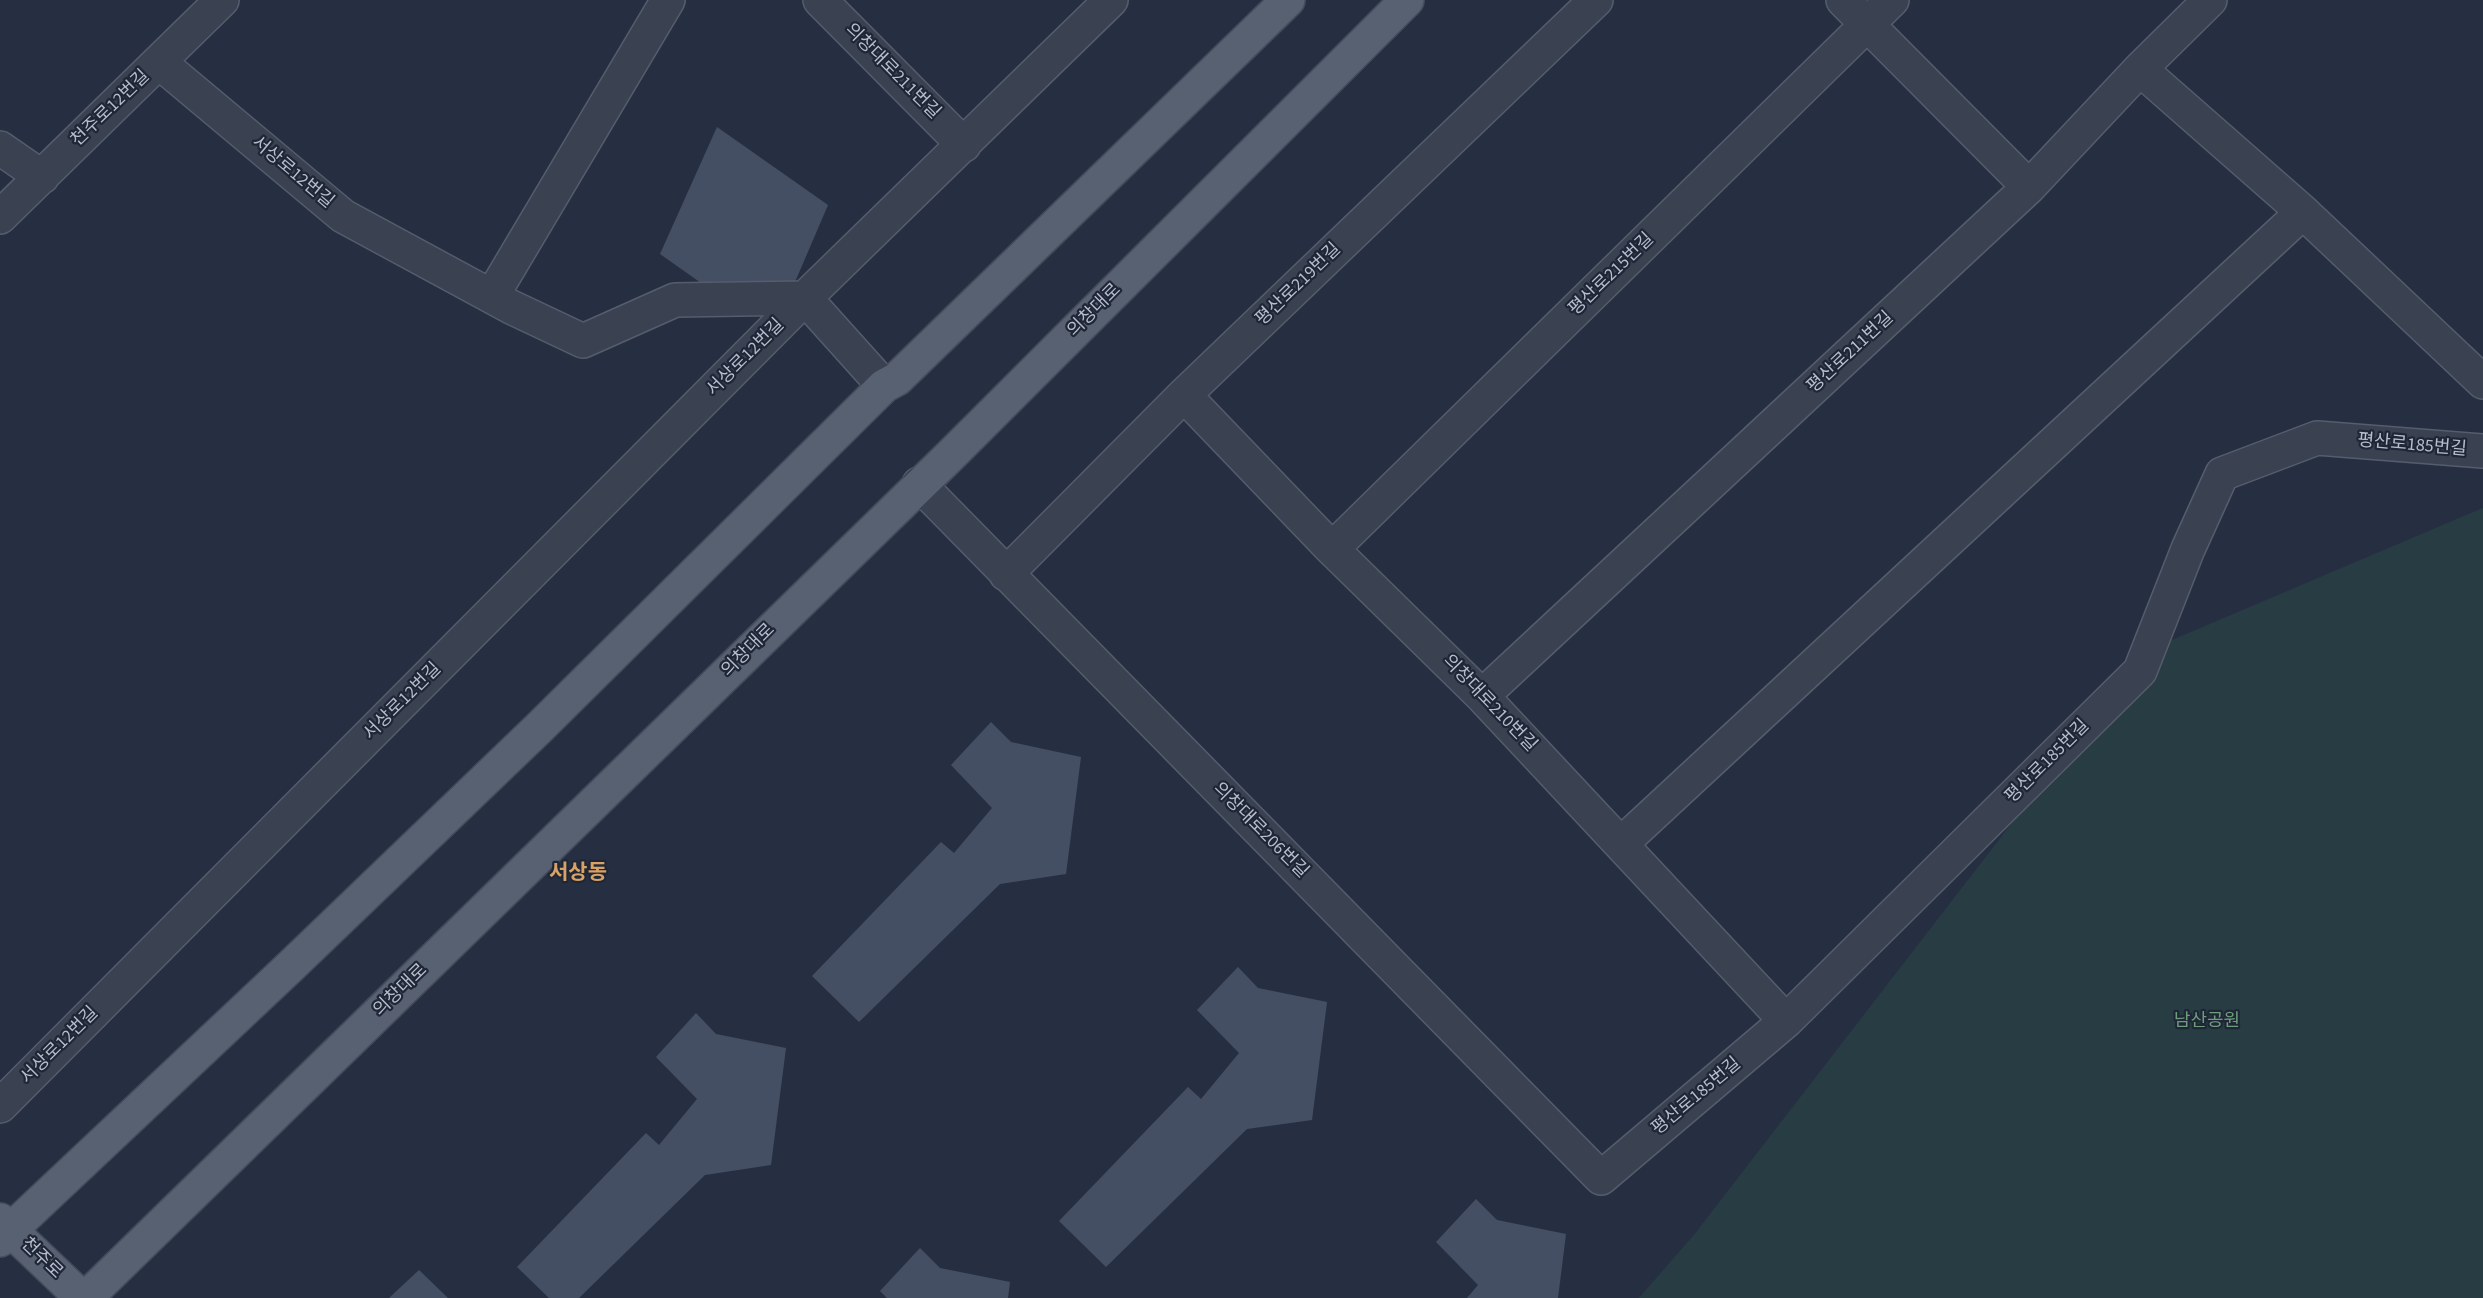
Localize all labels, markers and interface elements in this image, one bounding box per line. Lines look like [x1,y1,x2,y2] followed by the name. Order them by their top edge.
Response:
[840,20,944,124] street label: 의창대로211번길
[67,66,155,152] street label: 천주로12번길
[246,132,338,214] street label: 서상로12번길
[1565,229,1659,321] street label: 평산로215번길
[1252,239,1346,331] street label: 평산로219번길
[1064,280,1126,342] street label: 의창대로
[1804,308,1898,398] street label: 평산로211번길
[703,315,789,401] street label: 서상로12번길
[2356,430,2468,462] street label: 평산로185번길
[718,620,780,682] street label: 의창대로
[1437,651,1541,757] street label: 의창대로210번길
[360,659,446,745] street label: 서상로12번길
[2002,716,2094,808] street label: 평산로185번길
[1208,779,1312,883] street label: 의창대로206번길
[549,861,607,887] district label: 서상동
[370,960,432,1022] street label: 의창대로
[17,1003,103,1089] street label: 서상로12번길
[2174,1011,2240,1033] park label: 남산공원
[1648,1053,1746,1141] street label: 평산로185번길
[16,1234,66,1284] street label: 천주로

